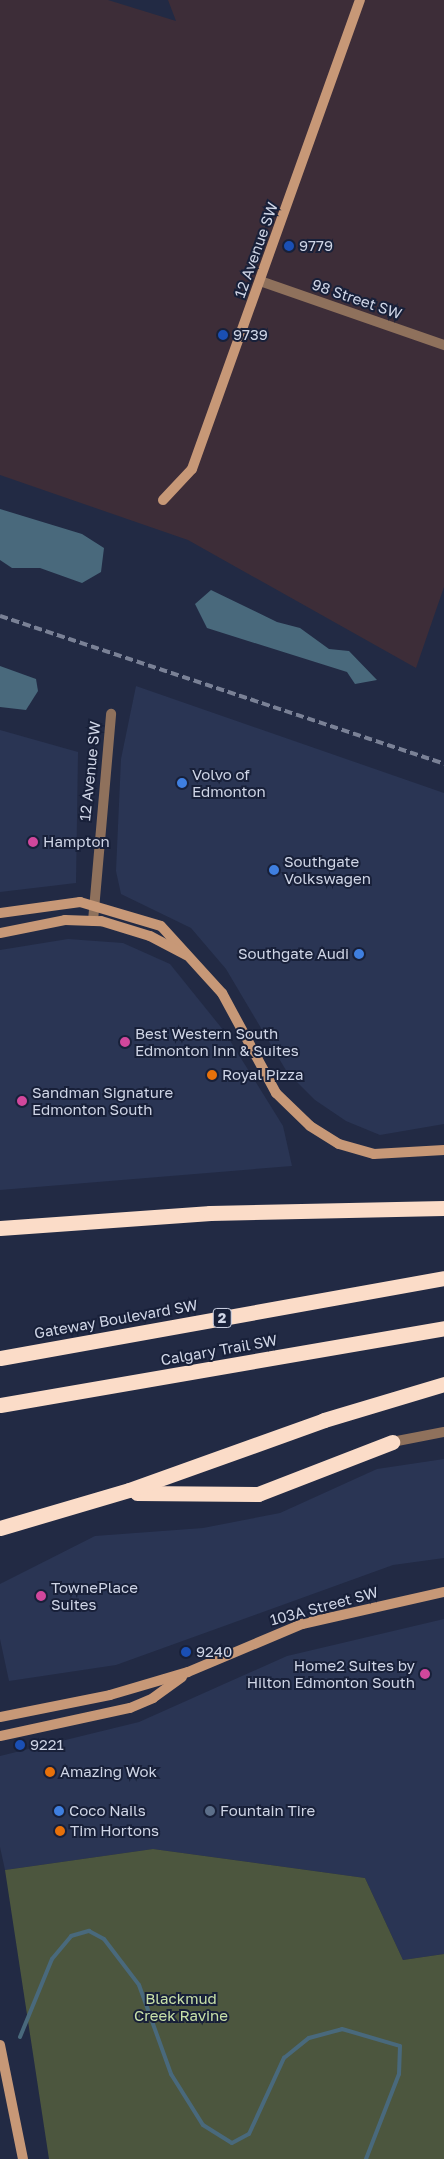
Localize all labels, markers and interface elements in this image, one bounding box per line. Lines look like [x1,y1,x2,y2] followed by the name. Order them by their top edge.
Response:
[230,200,282,300] street label: 12 Avenue SW
[299,237,333,255] place label: 9779
[283,240,295,252] marker: 9779
[310,275,404,323] street label: 98 Street SW
[233,326,268,344] place label: 9739
[217,329,229,341] marker: 9739
[76,720,104,822] street label: 12 Avenue SW
[192,765,266,800] place label: Volvo of Edmonton
[176,777,188,789] marker: Volvo of Edmonton
[43,833,110,851] place label: Hampton
[27,836,39,848] marker: Hampton
[284,852,371,887] place label: Southgate Volkswagen
[268,864,280,876] marker: Southgate Volkswagen
[238,945,349,963] place label: Southgate Audi
[353,948,365,960] marker: Southgate Audi
[135,1024,299,1059] place label: Best Western South Edmonton Inn & Suites
[119,1036,131,1048] marker: Best Western South Edmonton Inn & Suites
[222,1066,303,1084] place label: Royal Pizza
[206,1069,218,1081] marker: Royal Pizza
[32,1083,173,1118] place label: Sandman Signature Edmonton South
[16,1095,28,1107] marker: Sandman Signature Edmonton South
[33,1296,199,1342] street label: Gateway Boulevard SW
[212,1306,232,1330] road number: 2
[159,1331,279,1369] street label: Calgary Trail SW
[51,1578,138,1613] place label: TownePlace Suites
[268,1583,380,1629] street label: 103A Street SW
[35,1590,47,1602] marker: TownePlace Suites
[196,1643,232,1661] place label: 9240
[180,1646,192,1658] marker: 9240
[247,1656,415,1691] place label: Home2 Suites by Hilton Edmonton South
[419,1668,431,1680] marker: Home2 Suites by Hilton Edmonton South
[30,1736,64,1754] place label: 9221
[14,1739,26,1751] marker: 9221
[60,1763,157,1781] place label: Amazing Wok
[44,1766,56,1778] marker: Amazing Wok
[69,1802,146,1820] place label: Coco Nails
[220,1802,315,1820] place label: Fountain Tire
[53,1805,65,1817] marker: Coco Nails
[204,1805,216,1817] marker: Fountain Tire
[70,1822,159,1840] place label: Tim Hortons
[54,1825,66,1837] marker: Tim Hortons
[134,1989,228,2024] park label: Blackmud Creek Ravine

